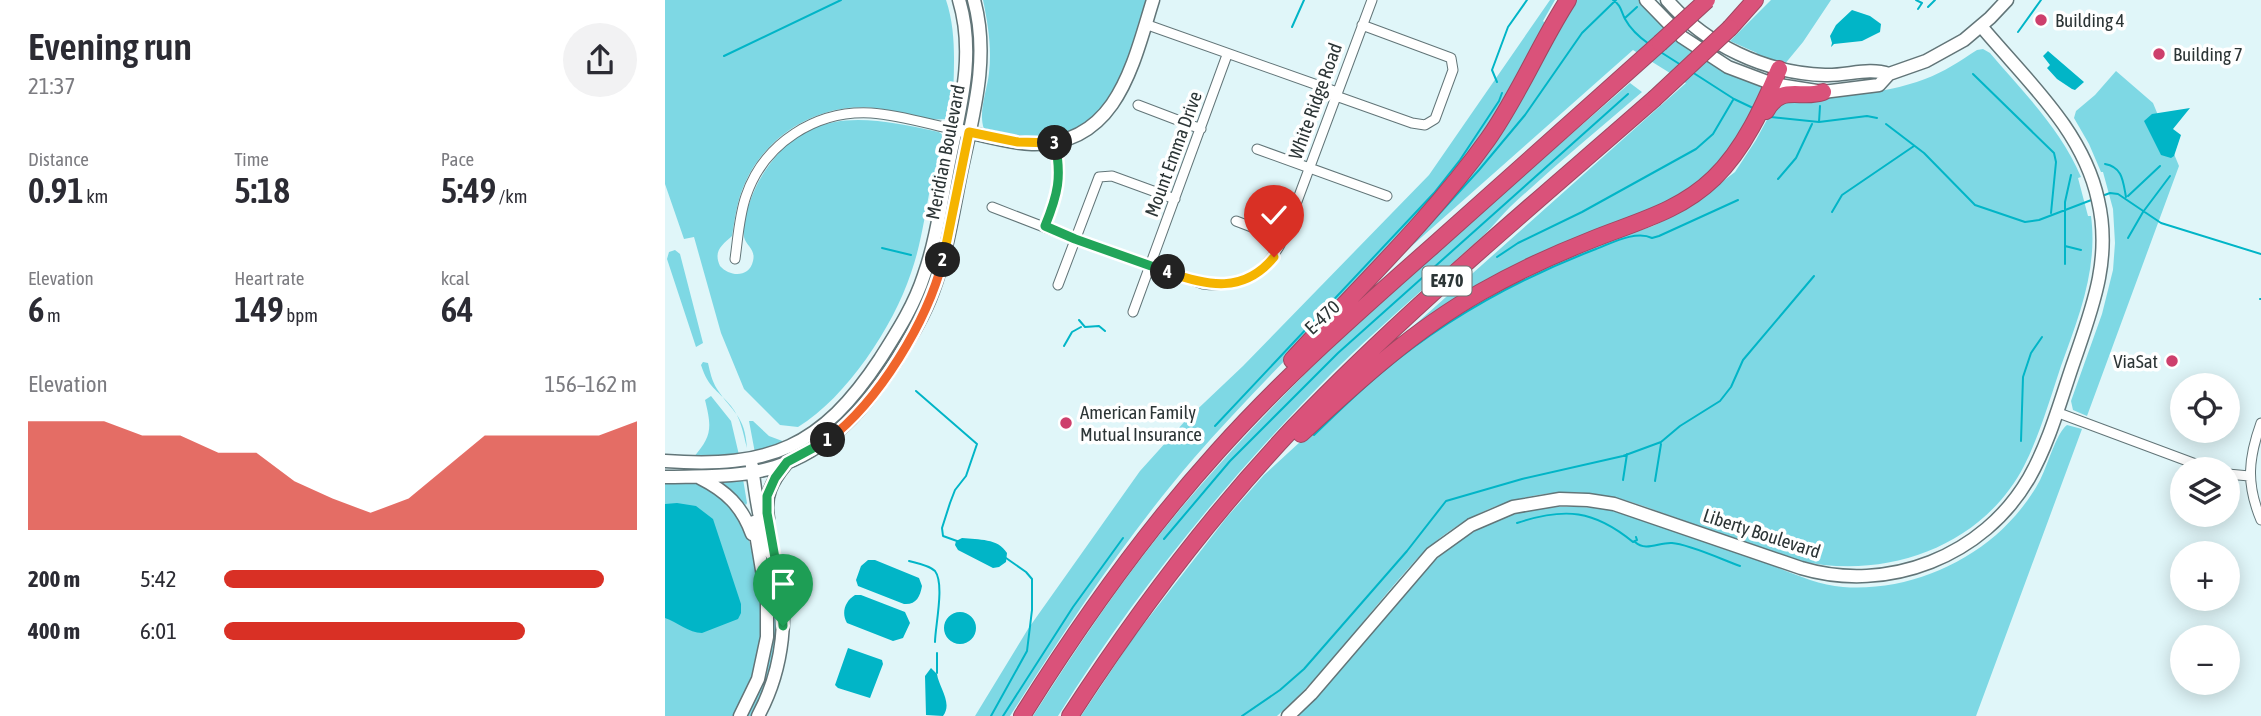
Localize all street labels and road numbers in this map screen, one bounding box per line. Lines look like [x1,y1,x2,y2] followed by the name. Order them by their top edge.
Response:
[1284,40,1346,162] street label: White Ridge Road
[921,83,969,221] street label: Meridian Boulevard
[1140,88,1206,220] street label: Mount Emma Drive
[1423,267,1471,296] road number: E470
[1300,295,1344,339] street label: E-470
[1701,504,1823,562] street label: Liberty Boulevard

